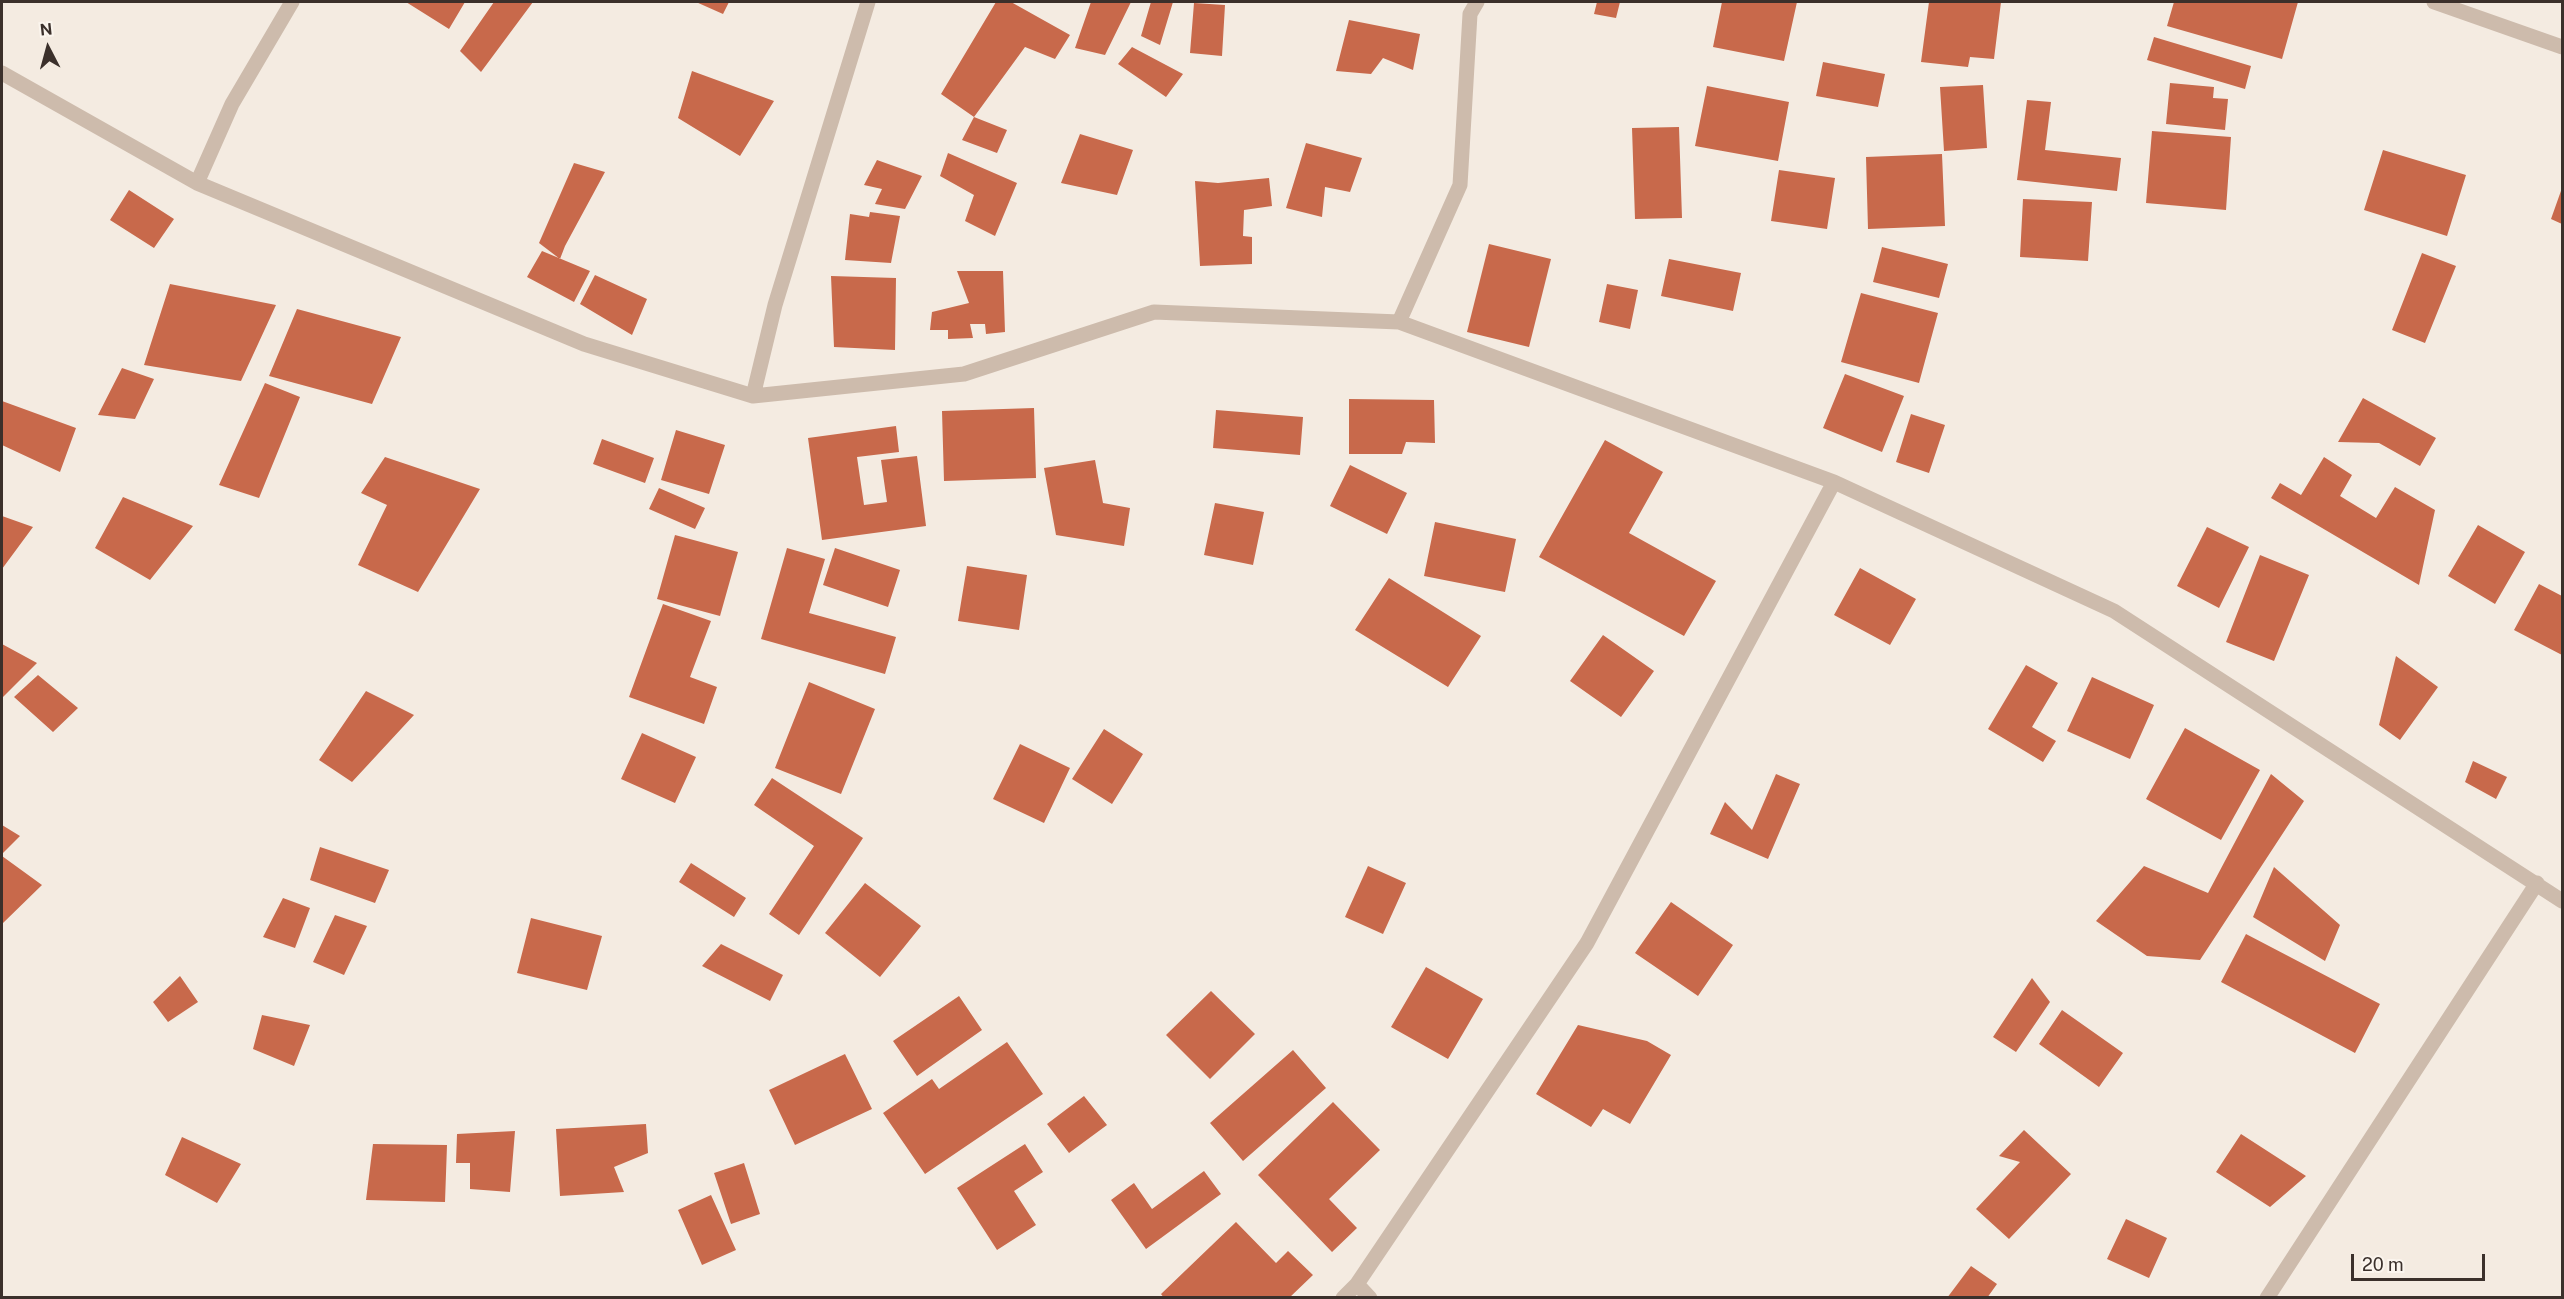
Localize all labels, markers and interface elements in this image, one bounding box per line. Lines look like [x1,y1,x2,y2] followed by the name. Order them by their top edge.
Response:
[18,18,78,78] north arrow
[39,20,53,40] text: N
[2354,1242,2488,1280] scale bar
[2362,1254,2404,1275] text: 20 m

